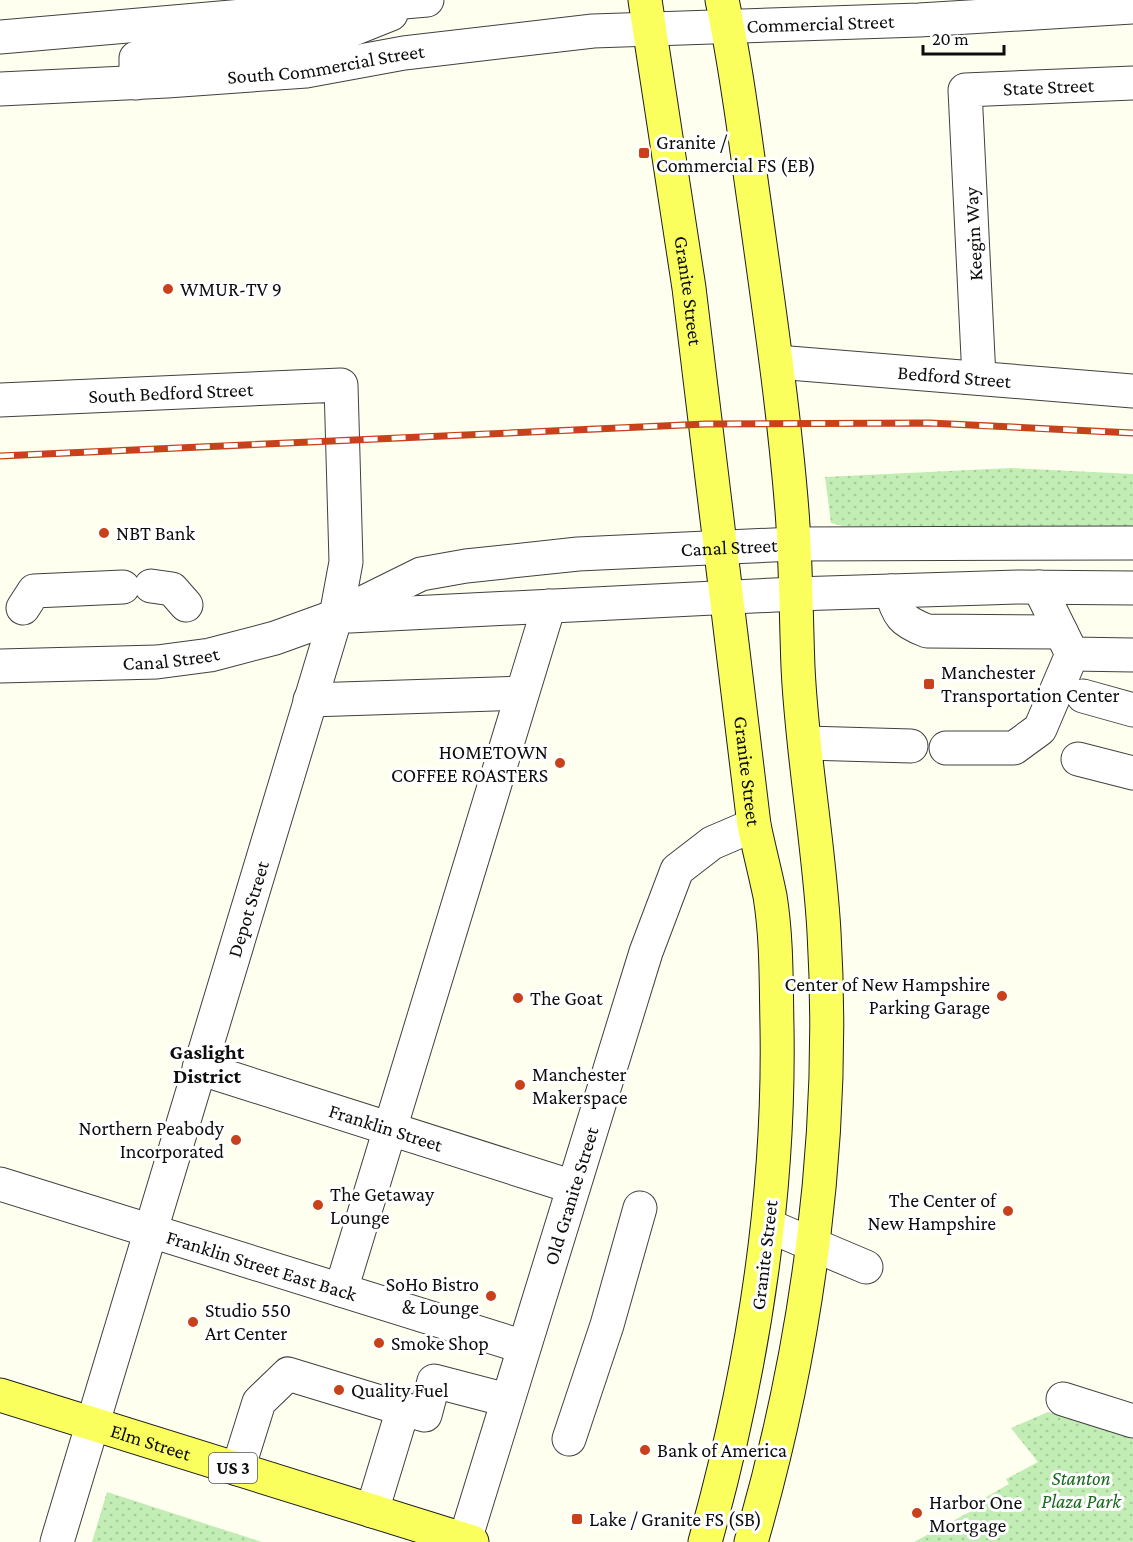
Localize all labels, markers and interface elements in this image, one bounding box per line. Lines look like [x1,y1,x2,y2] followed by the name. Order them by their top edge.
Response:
[746,10,895,37] street label: Commercial Street
[923,18,1004,56] scale bar
[932,29,969,49] text: 20 m
[226,40,426,88] street label: South Commercial Street
[1003,74,1095,99] street label: State Street
[656,131,816,177] place label: Granite / Commercial FS (EB)
[637,146,651,160] marker: Granite / Commercial FS (EB)
[960,186,987,282] street label: Keegin Way
[670,234,707,347] street label: Granite Street
[180,278,282,300] place label: WMUR-TV 9
[161,282,175,296] marker: WMUR-TV 9
[897,361,1012,392] street label: Bedford Street
[88,378,254,407] street label: South Bedford Street
[116,522,196,544] place label: NBT Bank
[97,526,111,540] marker: NBT Bank
[680,534,778,560] street label: Canal Street
[122,642,222,674] street label: Canal Street
[941,661,1120,707] place label: Manchester Transportation Center
[922,677,936,691] marker: Manchester Transportation Center
[730,715,765,828] street label: Granite Street
[391,741,548,786] place label: HOMETOWN COFFEE ROASTERS
[553,756,567,770] marker: HOMETOWN COFFEE ROASTERS
[223,858,274,960] street label: Depot Street
[785,973,990,1019] place label: Center of New Hampshire Parking Garage
[530,987,603,1009] place label: The Goat
[995,989,1009,1003] marker: Center of New Hampshire Parking Garage
[511,991,525,1005] marker: The Goat
[170,1040,245,1088] district label: Gaslight District
[532,1063,628,1109] place label: Manchester Makerspace
[513,1078,527,1092] marker: Manchester Makerspace
[326,1099,446,1156] street label: Franklin Street
[79,1117,225,1163] place label: Northern Peabody Incorporated
[539,1124,603,1268] street label: Old Granite Street
[229,1133,243,1147] marker: Northern Peabody Incorporated
[330,1183,435,1229] place label: The Getaway Lounge
[868,1189,997,1235] place label: The Center of New Hampshire
[311,1198,325,1212] marker: The Getaway Lounge
[746,1198,782,1311] street label: Granite Street
[1001,1204,1015,1218] marker: The Center of New Hampshire
[164,1225,360,1305] street label: Franklin Street East Back
[386,1273,479,1319] place label: SoHo Bistro & Lounge
[484,1289,498,1303] marker: SoHo Bistro & Lounge
[205,1299,291,1344] place label: Studio 550 Art Center
[186,1315,200,1329] marker: Studio 550 Art Center
[391,1332,489,1355] place label: Smoke Shop
[372,1336,386,1350] marker: Smoke Shop
[351,1379,448,1402] place label: Quality Fuel
[332,1383,346,1397] marker: Quality Fuel
[108,1419,194,1465] street label: Elm Street
[657,1439,787,1461] place label: Bank of America
[638,1443,652,1457] marker: Bank of America
[209,1453,257,1483] road number: US 3
[1041,1467,1122,1512] park label: Stanton Plaza Park
[929,1491,1023,1537] place label: Harbor One Mortgage
[910,1506,924,1520] marker: Harbor One Mortgage
[589,1508,762,1531] place label: Lake / Granite FS (SB)
[570,1512,584,1526] marker: Lake / Granite FS (SB)

